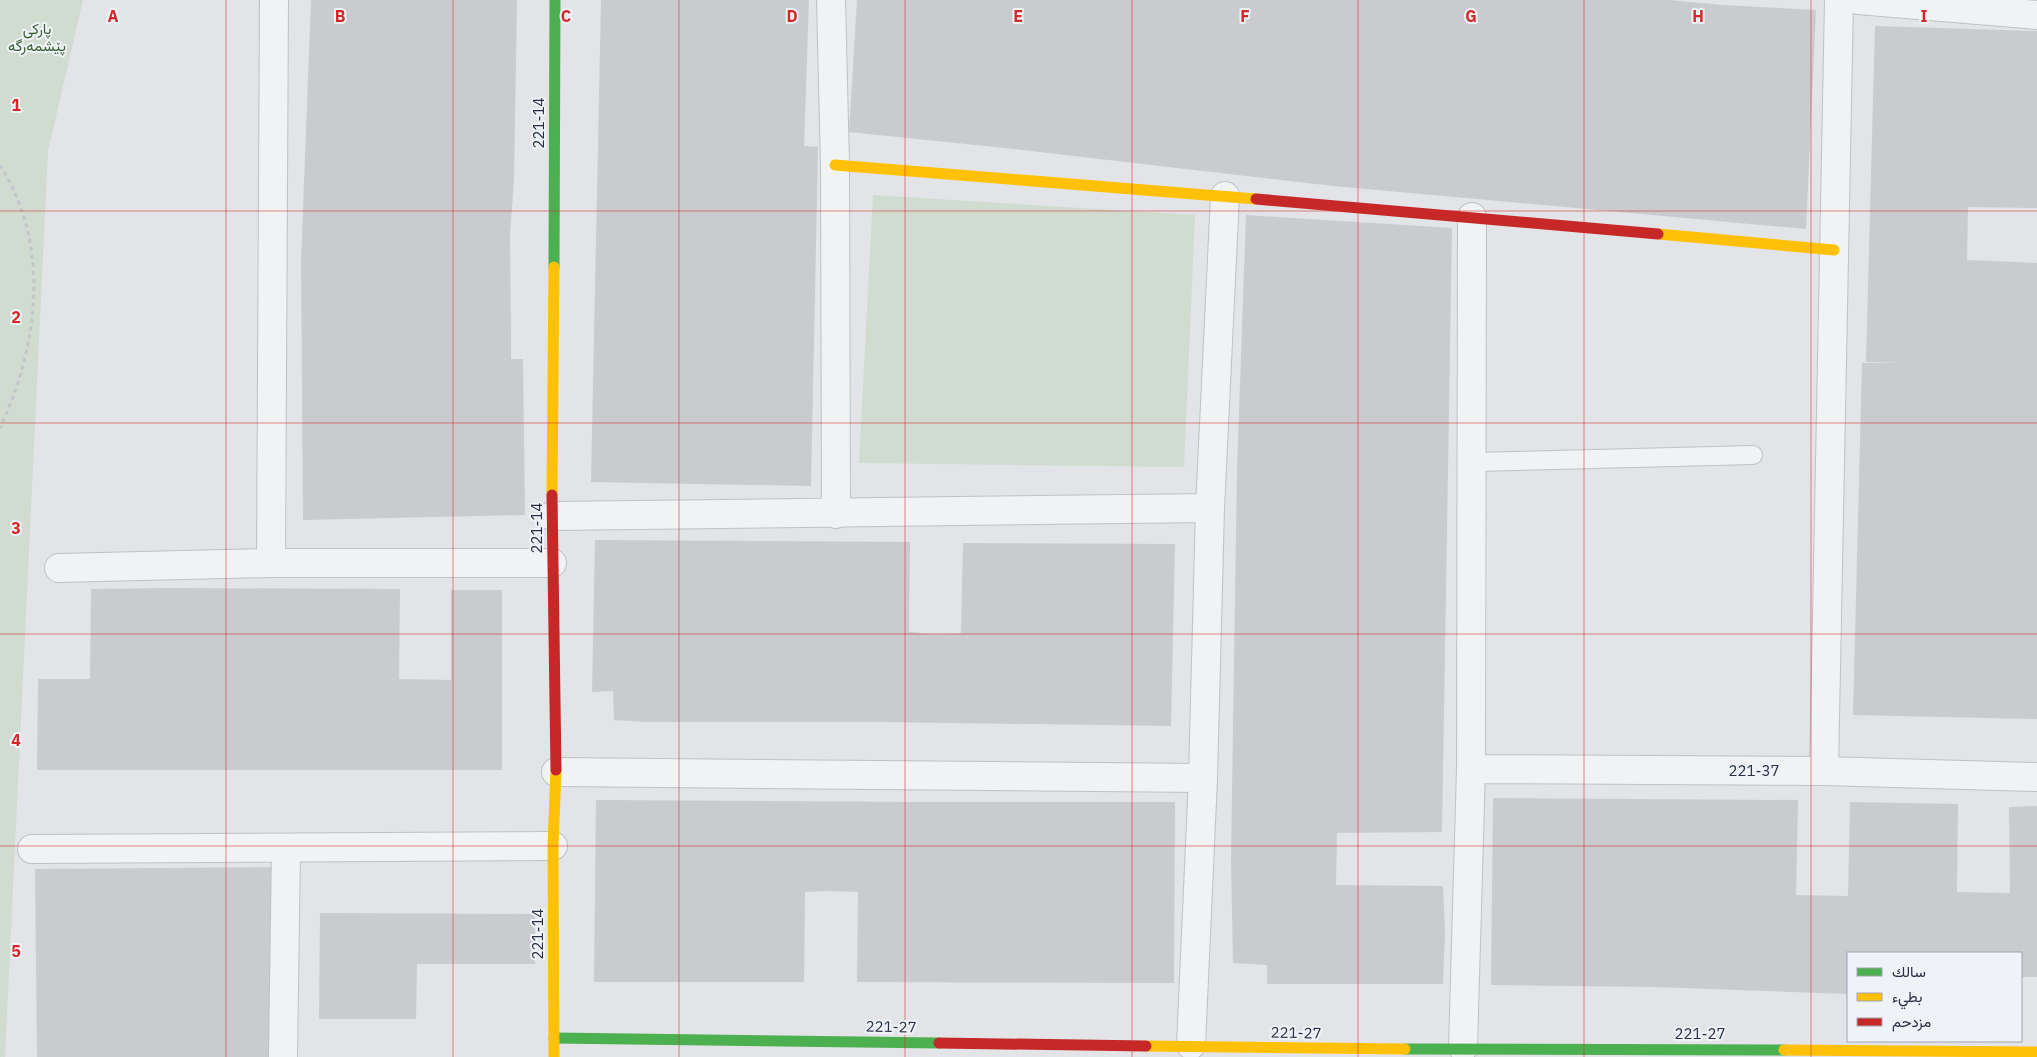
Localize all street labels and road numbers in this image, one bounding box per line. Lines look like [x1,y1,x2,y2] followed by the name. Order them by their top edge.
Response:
[529,98,548,149] street label: 221-14
[527,503,546,554] street label: 221-14
[1729,761,1780,780] street label: 221-37
[528,909,547,960] street label: 221-14
[865,1017,917,1036] street label: 221-27
[1270,1023,1322,1042] street label: 221-27
[1675,1024,1726,1043] street label: 221-27

